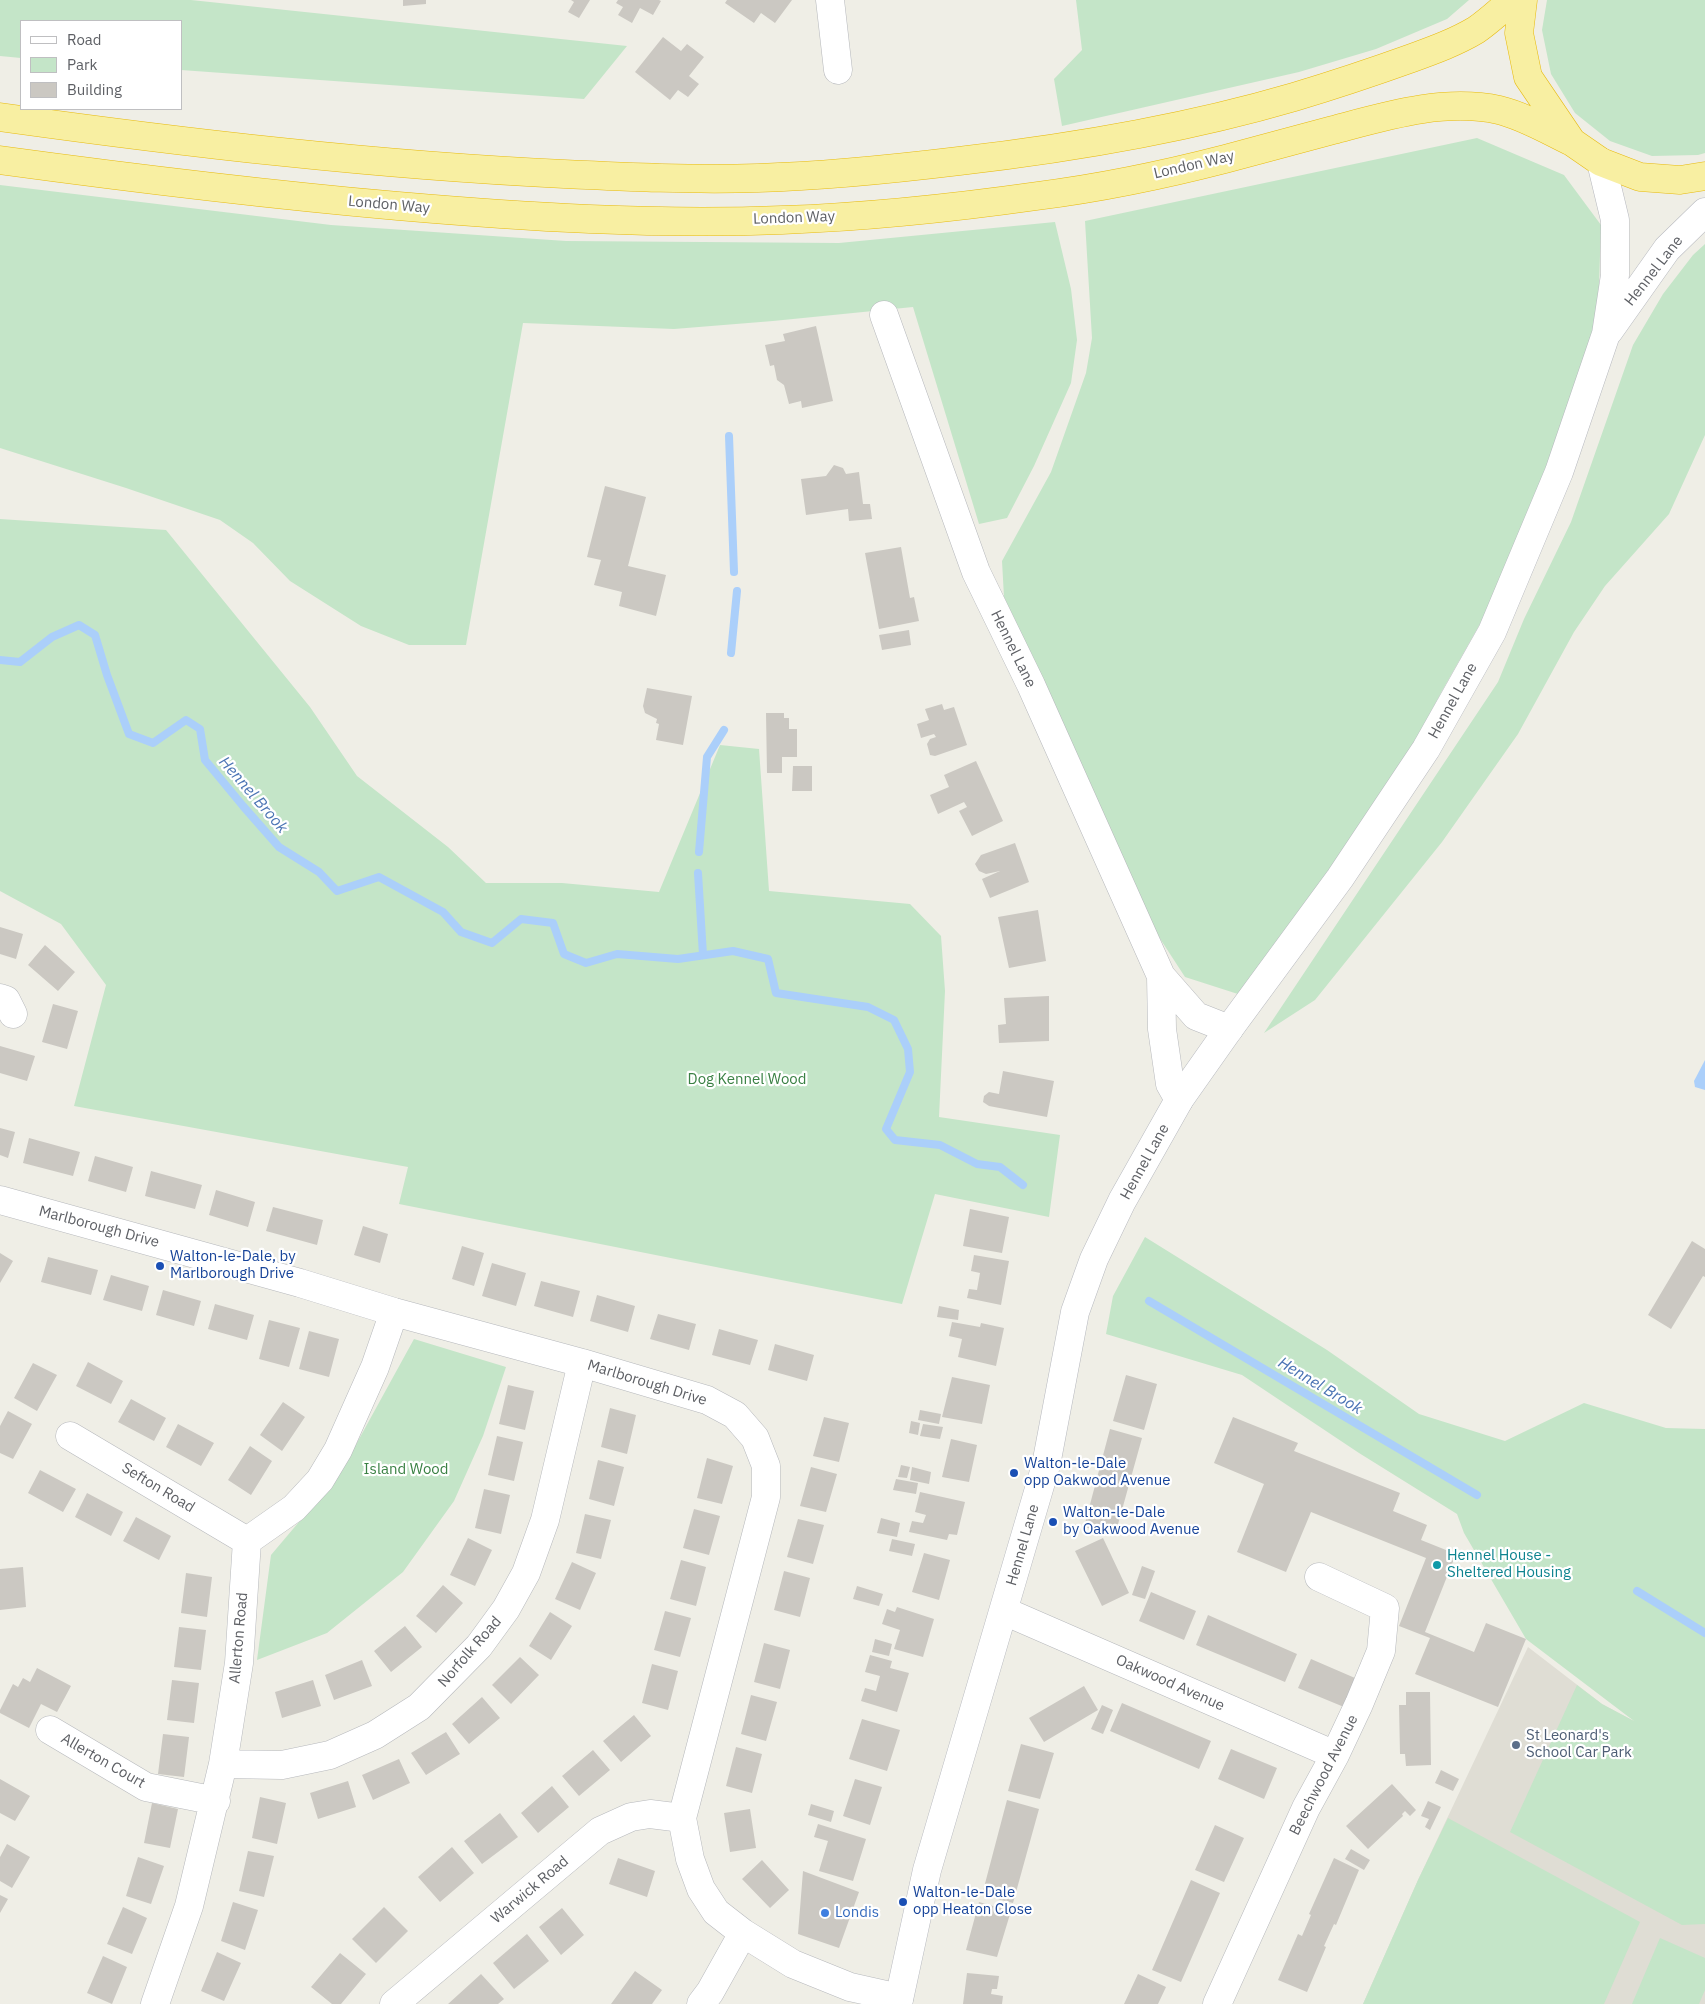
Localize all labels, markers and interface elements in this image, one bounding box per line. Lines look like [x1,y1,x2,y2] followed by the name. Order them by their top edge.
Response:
[20,20,182,110] legend
[67,30,102,49] text: Road
[67,55,97,74] text: Park
[67,80,122,99] text: Building
[1152,147,1236,183] street label: London Way
[347,192,431,218] street label: London Way
[753,208,835,228] street label: London Way
[1621,232,1687,310] street label: Hennel Lane
[986,607,1040,691] street label: Hennel Lane
[1425,660,1481,742] street label: Hennel Lane
[215,753,291,837] water label: Hennel Brook
[688,1071,806,1089] park label: Dog Kennel Wood
[1117,1121,1173,1203] street label: Hennel Lane
[37,1202,161,1252] street label: Marlborough Drive
[170,1248,296,1283] place label: Walton-le-Dale, by Marlborough Drive
[154,1260,166,1272] marker: Walton-le-Dale, by Marlborough Drive
[1274,1353,1366,1419] water label: Hennel Brook
[585,1356,709,1410] street label: Marlborough Drive
[1024,1455,1170,1490] place label: Walton-le-Dale opp Oakwood Avenue
[118,1459,198,1517] street label: Sefton Road
[364,1461,448,1479] park label: Island Wood
[1008,1467,1020,1479] marker: Walton-le-Dale opp Oakwood Avenue
[1003,1502,1043,1588] street label: Hennel Lane
[1063,1504,1200,1539] place label: Walton-le-Dale by Oakwood Avenue
[1047,1516,1059,1528] marker: Walton-le-Dale by Oakwood Avenue
[1447,1547,1571,1582] place label: Hennel House - Sheltered Housing
[1431,1559,1443,1571] marker: Hennel House - Sheltered Housing
[226,1592,252,1684] street label: Allerton Road
[434,1613,506,1691] street label: Norfolk Road
[1113,1651,1227,1715] street label: Oakwood Avenue
[1286,1712,1362,1838] street label: Beechwood Avenue
[1526,1727,1632,1762] place label: St Leonard's School Car Park
[58,1730,148,1792] street label: Allerton Court
[1510,1739,1522,1751] marker: St Leonard's School Car Park
[488,1852,572,1928] street label: Warwick Road
[913,1884,1032,1919] place label: Walton-le-Dale opp Heaton Close
[897,1896,909,1908] marker: Walton-le-Dale opp Heaton Close
[835,1904,879,1922] place label: Londis
[819,1907,831,1919] marker: Londis

